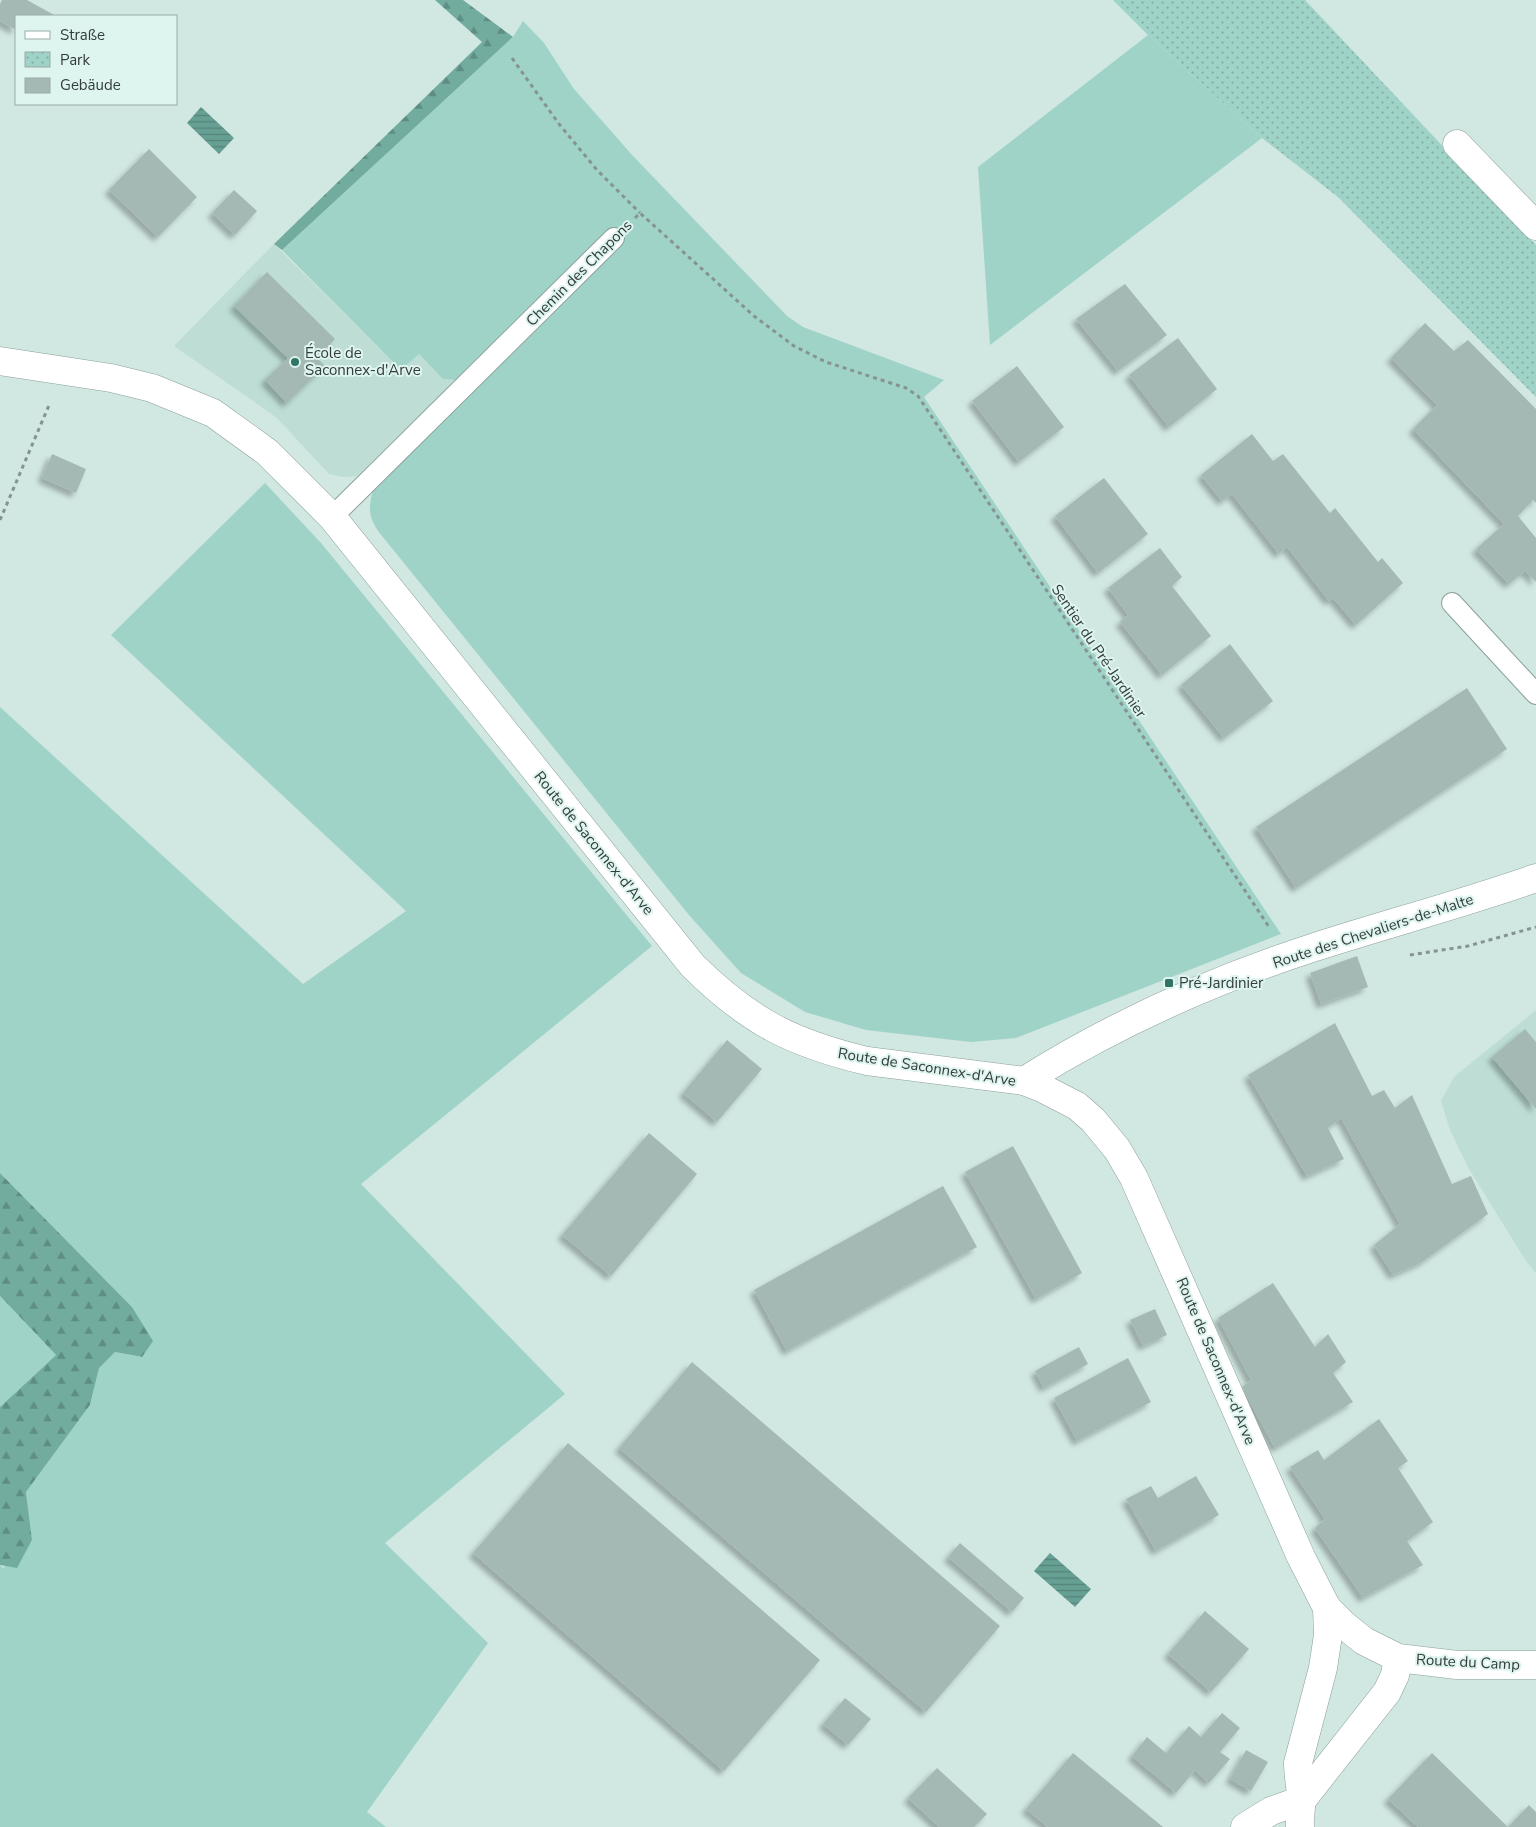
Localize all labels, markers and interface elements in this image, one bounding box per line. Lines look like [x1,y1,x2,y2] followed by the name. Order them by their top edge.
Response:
[15,15,178,105] legend
[60,25,105,45] text: Straße
[60,50,90,70] text: Park
[60,75,121,95] text: Gebäude
[522,216,636,330] street label: Chemin des Chapons
[305,343,421,380] place label: École de Saconnex-d'Arve
[289,356,301,368] marker: École de Saconnex-d'Arve
[1047,580,1152,722] street label: Sentier du Pré-Jardinier
[530,767,658,919] street label: Route de Saconnex-d'Arve
[1270,889,1476,973] street label: Route des Chevaliers-de-Malte
[1179,973,1264,993] place label: Pré-Jardinier
[1163,977,1175,989] marker: Pré-Jardinier
[837,1043,1017,1091] street label: Route de Saconnex-d'Arve
[1172,1274,1260,1448] street label: Route de Saconnex-d'Arve
[1416,1649,1521,1675] street label: Route du Camp

